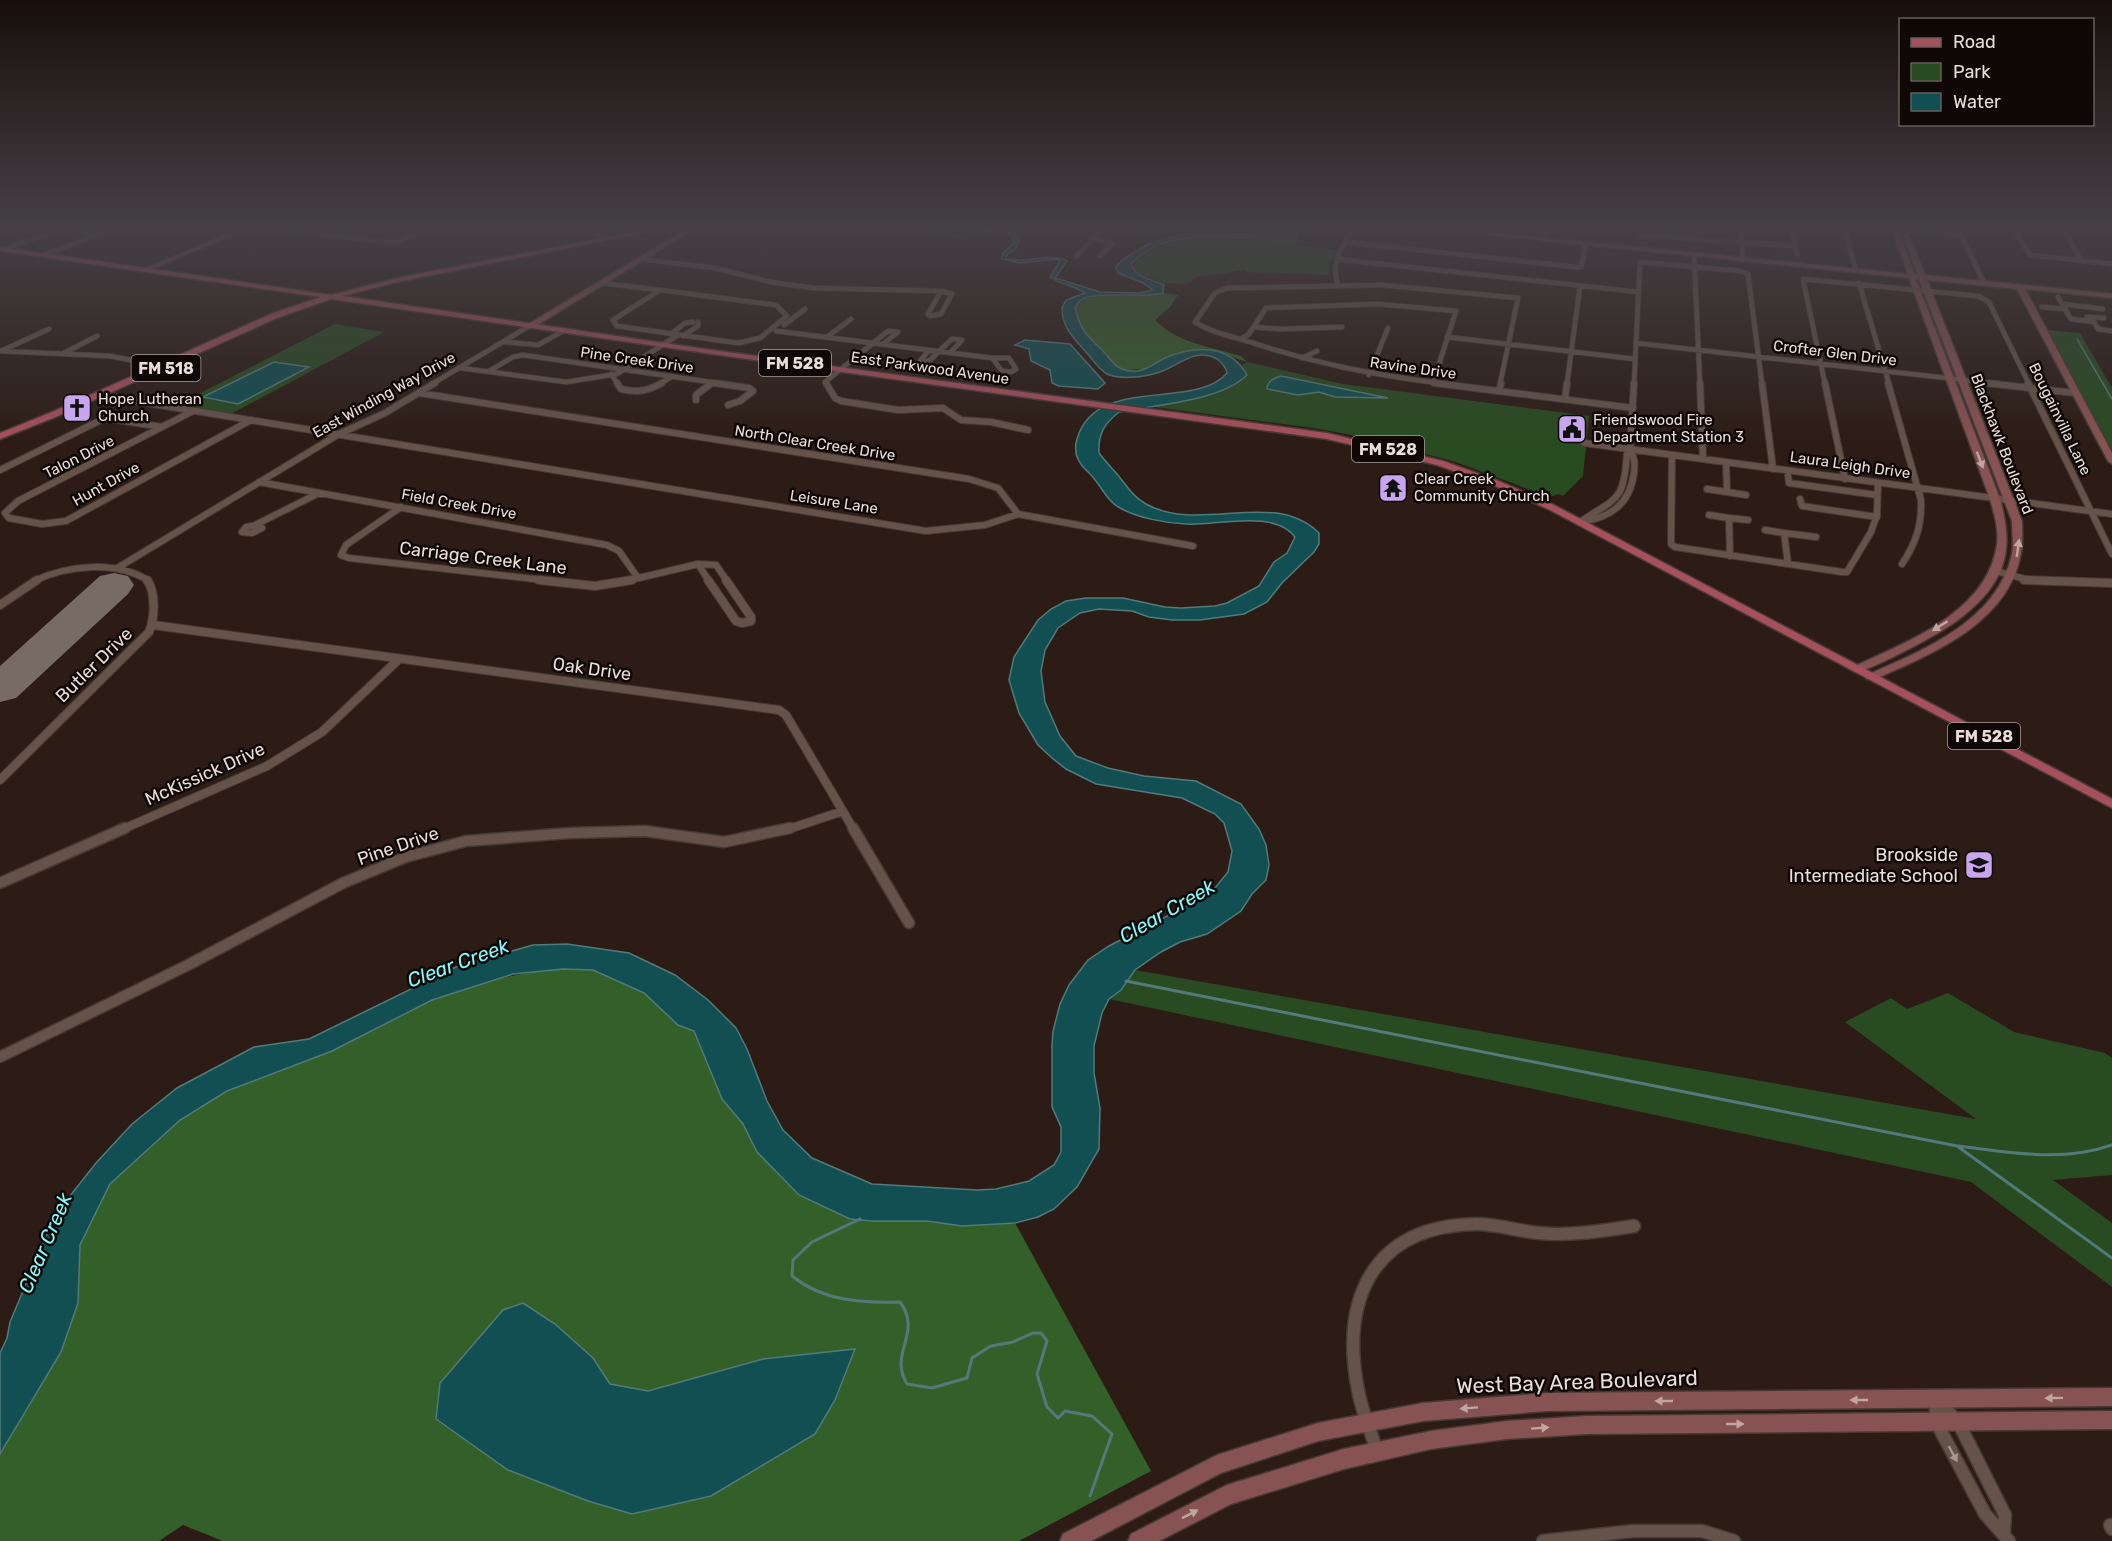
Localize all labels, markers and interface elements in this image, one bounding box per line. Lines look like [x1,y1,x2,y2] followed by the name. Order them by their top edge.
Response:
[1899,18,2094,126] legend
[1953,31,1996,53] text: Road
[1953,61,1991,83] text: Park
[1953,91,2001,113] text: Water
[1772,336,1898,370] street label: Crofter Glen Drive
[579,343,695,377] street label: Pine Creek Drive
[309,348,459,442] street label: East Winding Way Drive
[850,348,1010,388] street label: East Parkwood Avenue
[759,350,831,376] road number: FM 528
[1369,353,1457,383] street label: Ravine Drive
[132,355,201,381] road number: FM 518
[2025,360,2095,478] street label: Bougainvilla Lane
[1967,371,2037,517] street label: Blackhawk Boulevard
[98,390,202,425] place label: Hope Lutheran Church
[61,392,93,424] church icon: Hope Lutheran Church
[1593,411,1744,446] place label: Friendswood Fire Department Station 3
[1556,413,1588,445] public building icon: Friendswood Fire Department Station 3
[733,421,897,465] street label: North Clear Creek Drive
[41,432,117,482] street label: Talon Drive
[1352,436,1424,462] road number: FM 528
[1789,448,1911,482] street label: Laura Leigh Drive
[1976,451,1986,469] one-way arrow
[69,458,143,510] street label: Hunt Drive
[1414,470,1550,505] place label: Clear Creek Community Church
[1377,472,1409,504] temple icon: Clear Creek Community Church
[400,485,518,523] street label: Field Creek Drive
[789,486,879,518] street label: Leisure Lane
[398,537,568,579] street label: Carriage Creek Lane
[2013,539,2022,558] one-way arrow
[1932,621,1948,632] one-way arrow
[51,623,137,707] street label: Butler Drive
[551,653,633,685] street label: Oak Drive
[1948,723,2020,749] road number: FM 528
[142,738,268,810] street label: McKissick Drive
[354,822,442,870] street label: Pine Drive
[1789,844,1958,887] place label: Brookside Intermediate School
[1963,849,1995,881] school or university icon: Brookside Intermediate School
[1115,874,1220,948] water label: Clear Creek
[404,933,513,993] water label: Clear Creek
[13,1189,77,1297] water label: Clear Creek
[1456,1365,1698,1398] street label: West Bay Area Boulevard
[2044,1393,2063,1403] one-way arrow
[1849,1395,1868,1405] one-way arrow
[1654,1396,1673,1406] one-way arrow
[1459,1403,1478,1413] one-way arrow
[1725,1419,1744,1429] one-way arrow
[1531,1423,1550,1433] one-way arrow
[1948,1446,1958,1463] one-way arrow
[1181,1509,1198,1518] one-way arrow

